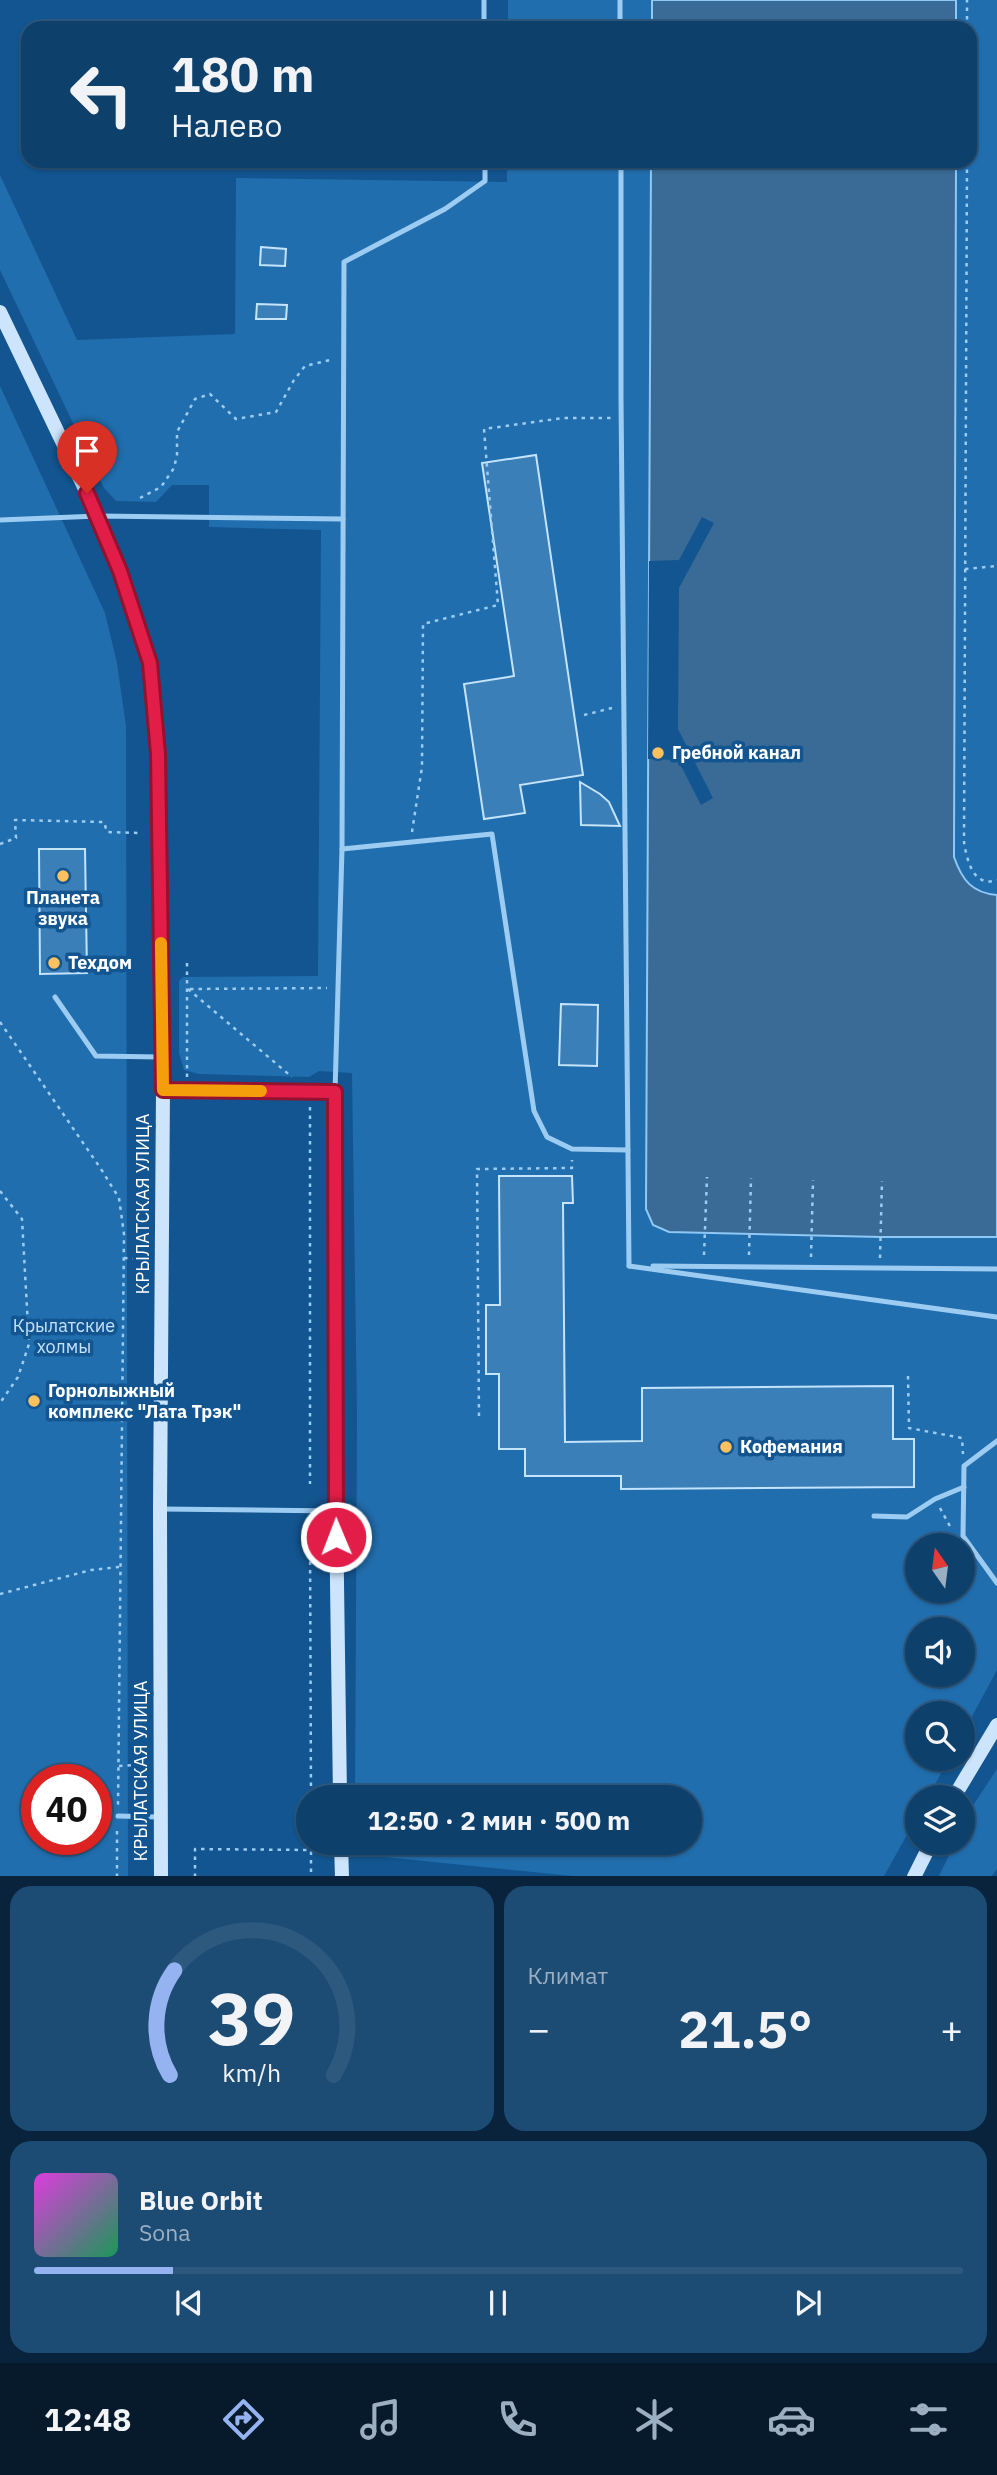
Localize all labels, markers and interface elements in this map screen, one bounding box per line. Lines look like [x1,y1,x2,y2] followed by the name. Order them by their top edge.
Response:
[171,42,315,105] text: 180 m
[56,49,147,140] icon: left
[171,104,282,146] text: Налево
[57,421,117,493] pin
[68,432,106,470] icon: arrive
[672,741,801,764] place label: Гребной канал
[650,745,666,761] marker: Гребной канал
[55,868,71,884] marker: Планета звука
[26,886,100,930] place label: Планета звука
[68,951,132,974] place label: Техдом
[46,955,62,971] marker: Техдом
[131,1113,154,1295] street label: КРЫЛАТСКАЯ УЛИЦА
[13,1314,115,1358] park label: Крылатские холмы
[48,1379,241,1423] place label: Горнолыжный комплекс "Лата Трэк"
[26,1393,42,1409] marker: Горнолыжный комплекс "Лата Трэк"
[740,1435,843,1458] place label: Кофемания
[718,1439,734,1455] marker: Кофемания
[299,1500,373,1574] position arrow
[905,1533,975,1603] north arrow
[905,1533,975,1855] map controls
[905,1617,975,1687] button: sound
[129,1680,152,1862] street label: КРЫЛАТСКАЯ УЛИЦА
[905,1701,975,1771] button: search
[21,1764,112,1855] speed limit sign: 40
[905,1785,975,1855] button: layers
[368,1803,630,1837] text: 12:50 · 2 мин · 500 m
[528,1960,608,1990] text: Климат
[208,1970,295,2065] text: 39
[678,1995,812,2062] text: 21.5°
[528,2004,550,2053] text: −
[940,2004,963,2053] text: +
[222,2055,281,2088] text: km/h
[139,2183,263,2217] text: Blue Orbit
[139,2217,191,2247] text: Sona
[170,2284,208,2322] icon: previous
[479,2284,517,2322] icon: pause
[789,2284,827,2322] icon: next
[219,2395,268,2444] icon: directions
[356,2395,405,2444] icon: music
[493,2395,542,2444] icon: phone
[630,2395,679,2444] icon: climate
[767,2395,816,2444] icon: car
[904,2395,953,2444] icon: filters
[44,2398,131,2440] text: 12:48

